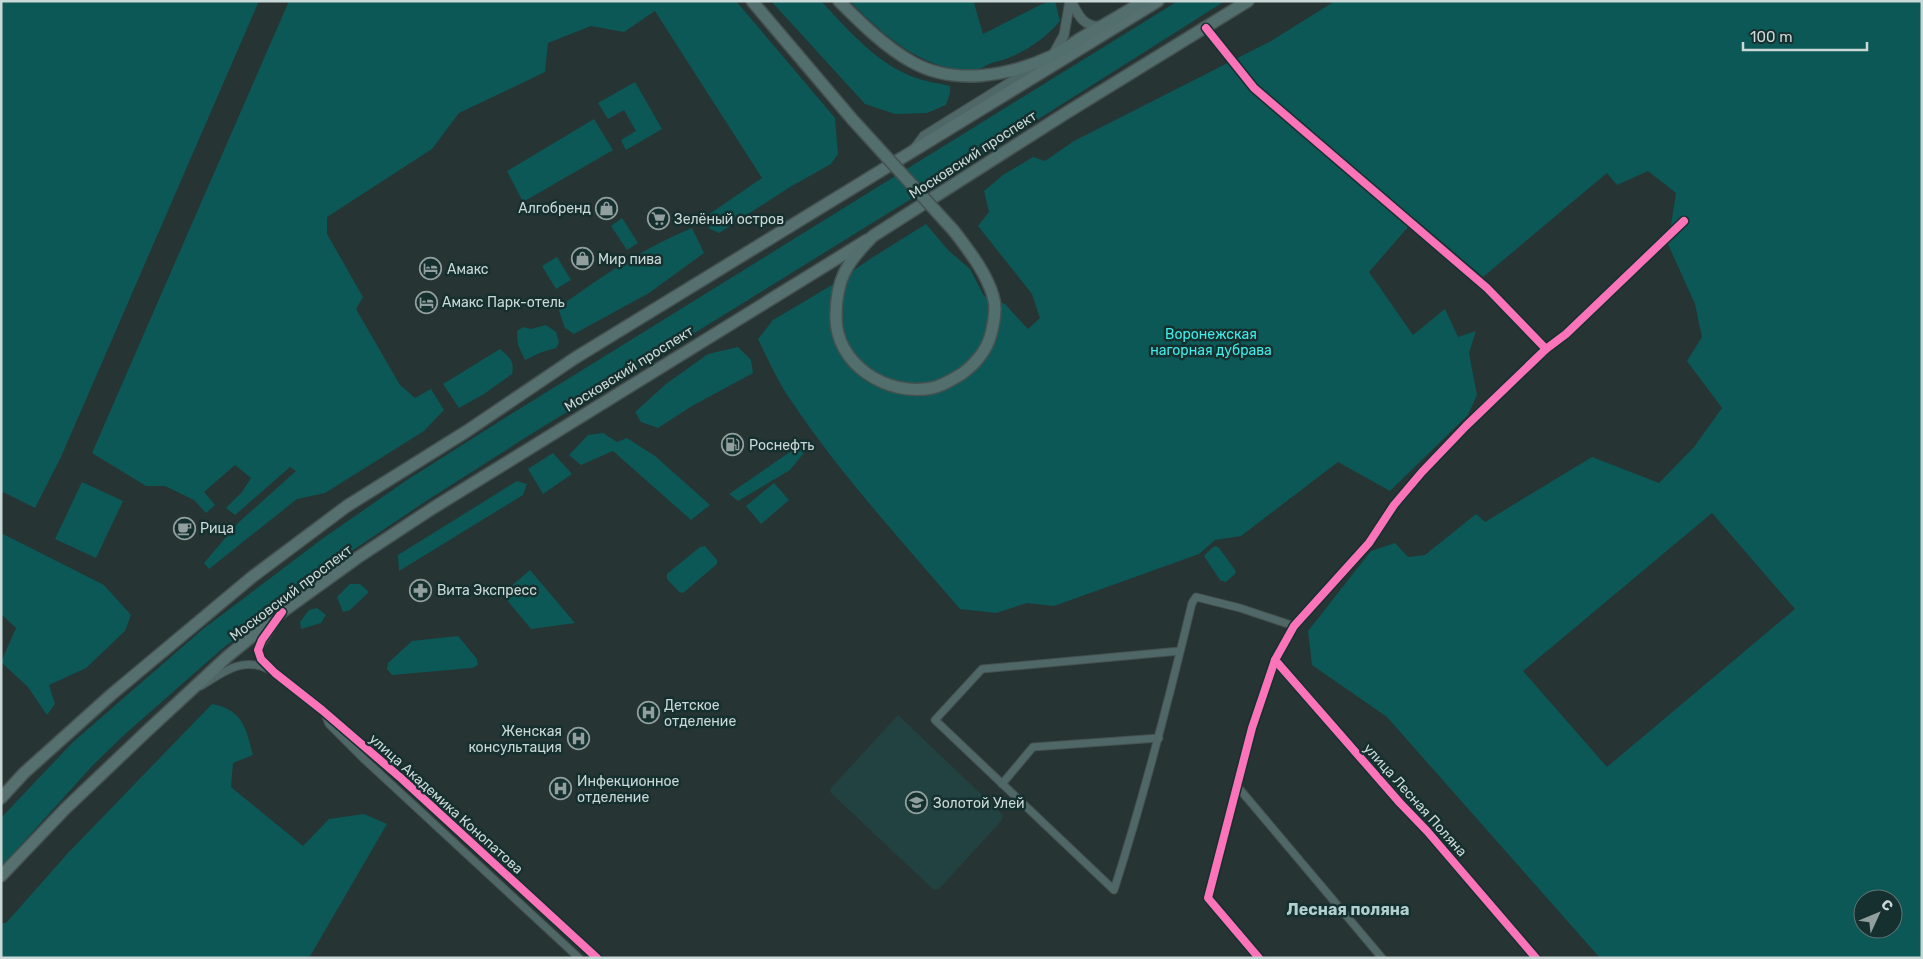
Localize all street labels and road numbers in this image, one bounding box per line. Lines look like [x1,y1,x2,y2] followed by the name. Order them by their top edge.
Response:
[906,107,1040,203] street label: Московский проспект
[561,322,697,416] street label: Московский проспект
[226,541,356,645] street label: Московский проспект
[366,730,526,878] street label: улица Академика Конопатова
[1360,740,1470,860] street label: улица Лесная Поляна

